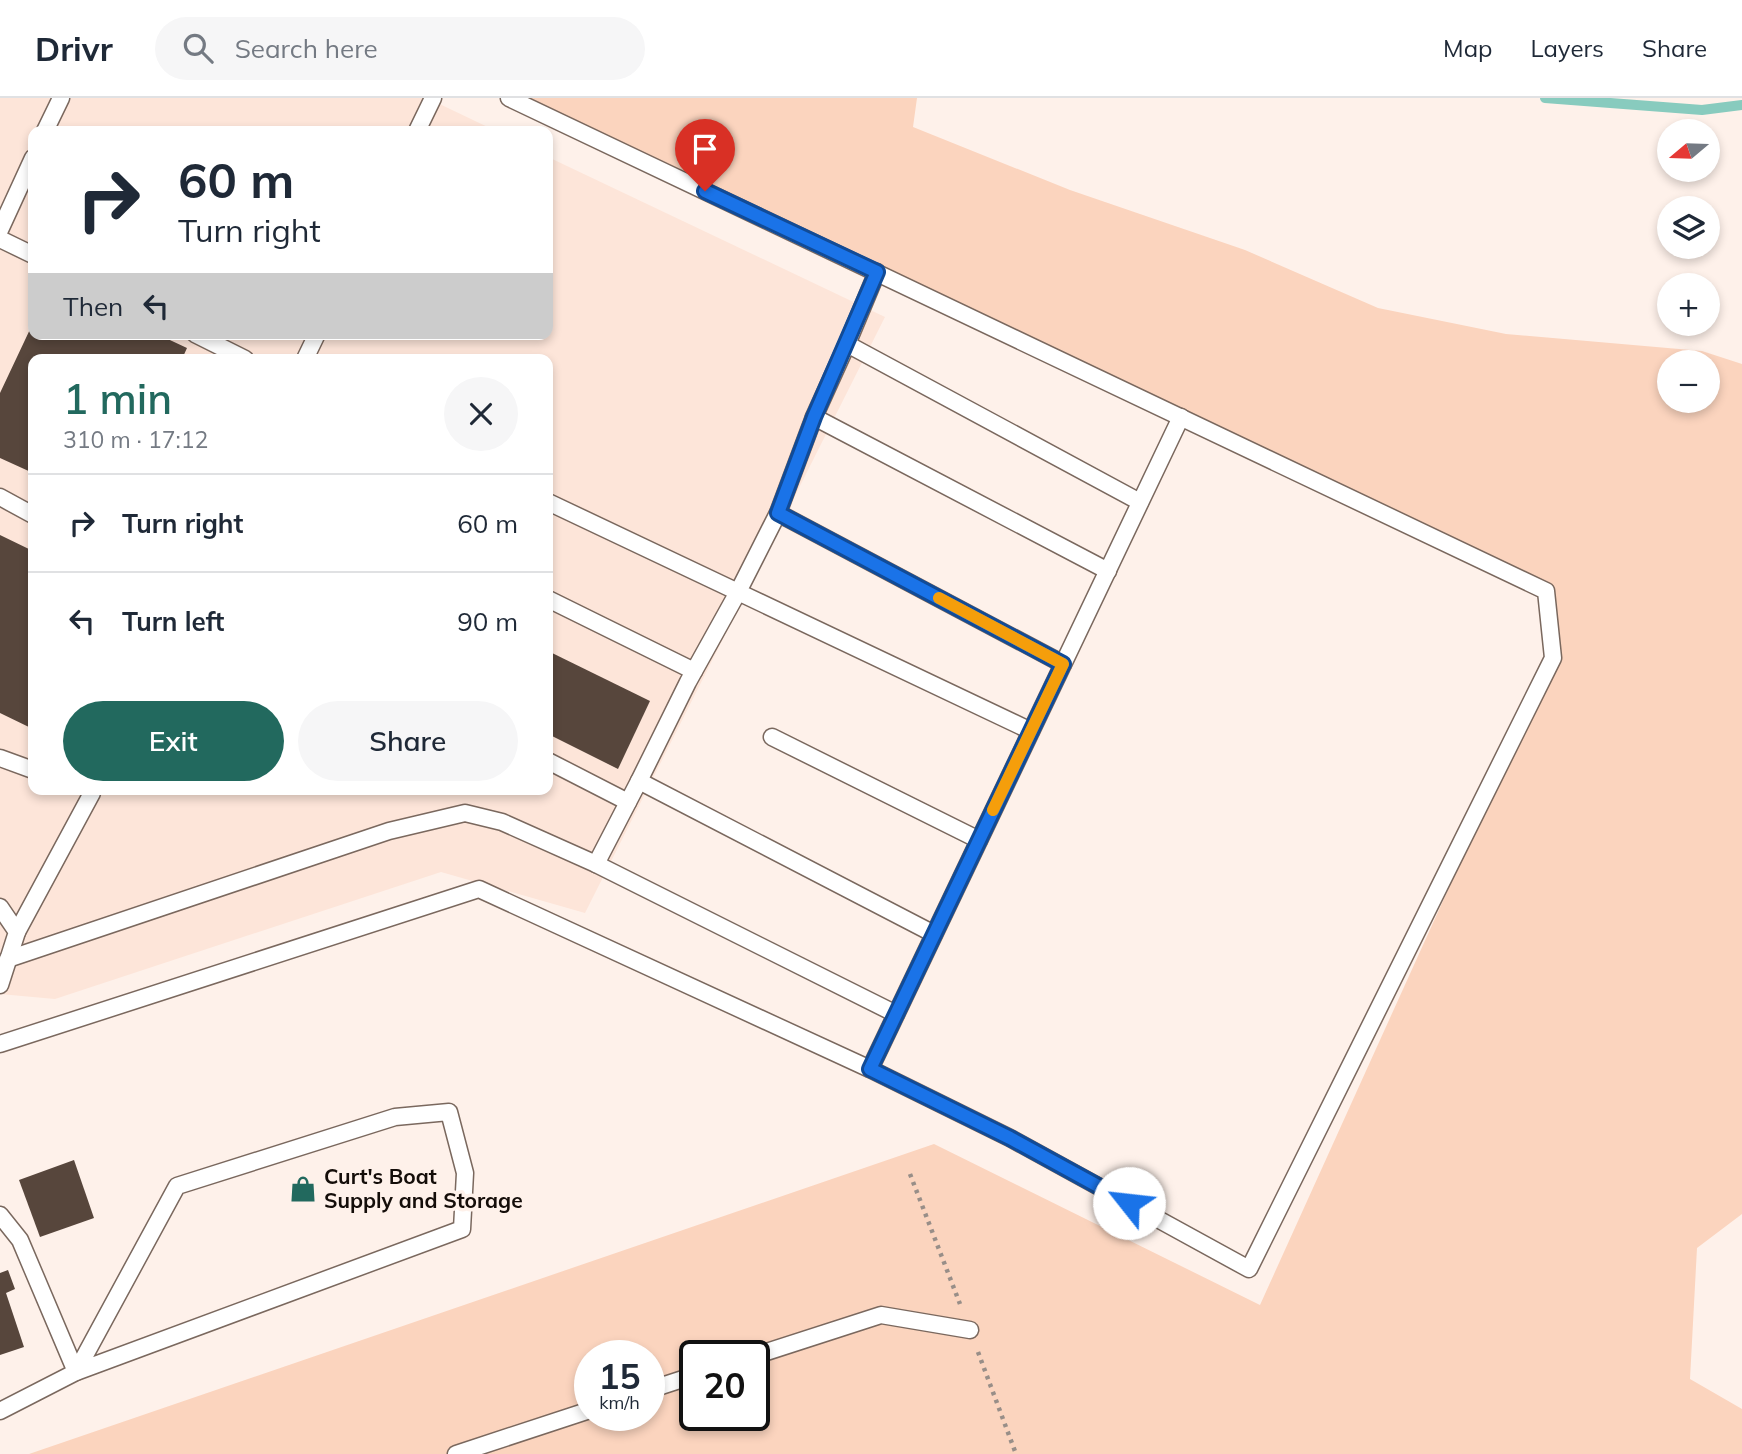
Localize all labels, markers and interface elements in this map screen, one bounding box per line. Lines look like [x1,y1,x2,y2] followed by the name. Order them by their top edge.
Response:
[155,17,645,80] search box
[35,28,113,69] text: Drivr
[179,29,217,67] icon: search
[235,32,378,65] text: Search here
[1443,33,1492,63] text: Map
[1530,33,1604,63] text: Layers
[1642,33,1707,63] text: Share
[675,119,735,191] pin
[1657,119,1720,182] north arrow
[1657,119,1720,413] map controls
[686,130,724,168] icon: arrive
[178,149,294,210] text: 60 m
[63,154,154,245] icon: right
[1657,196,1720,259] button: layers
[178,210,321,250] text: Turn right
[1657,273,1720,336] button: +
[137,287,175,325] icon: left
[63,290,123,323] text: Then
[1657,350,1720,413] button: −
[63,372,172,425] text: 1 min
[444,377,518,451] button: close
[63,425,208,454] text: 310 m · 17:12
[63,504,101,542] icon: right
[122,507,243,540] text: Turn right
[457,507,518,540] text: 60 m
[63,602,101,640] icon: left
[122,605,224,638] text: Turn left
[457,605,518,638] text: 90 m
[63,701,284,781] button: Exit
[298,701,518,781] button: Share
[324,1163,523,1213] place label: Curt's Boat Supply and Storage
[1092,1166,1166,1240] position arrow
[288,1174,318,1204] shop icon: Curt's Boat Supply and Storage
[679,1340,770,1431] speed limit sign: 20
[598,1354,641,1398] text: 15
[599,1391,640,1414] text: km/h

